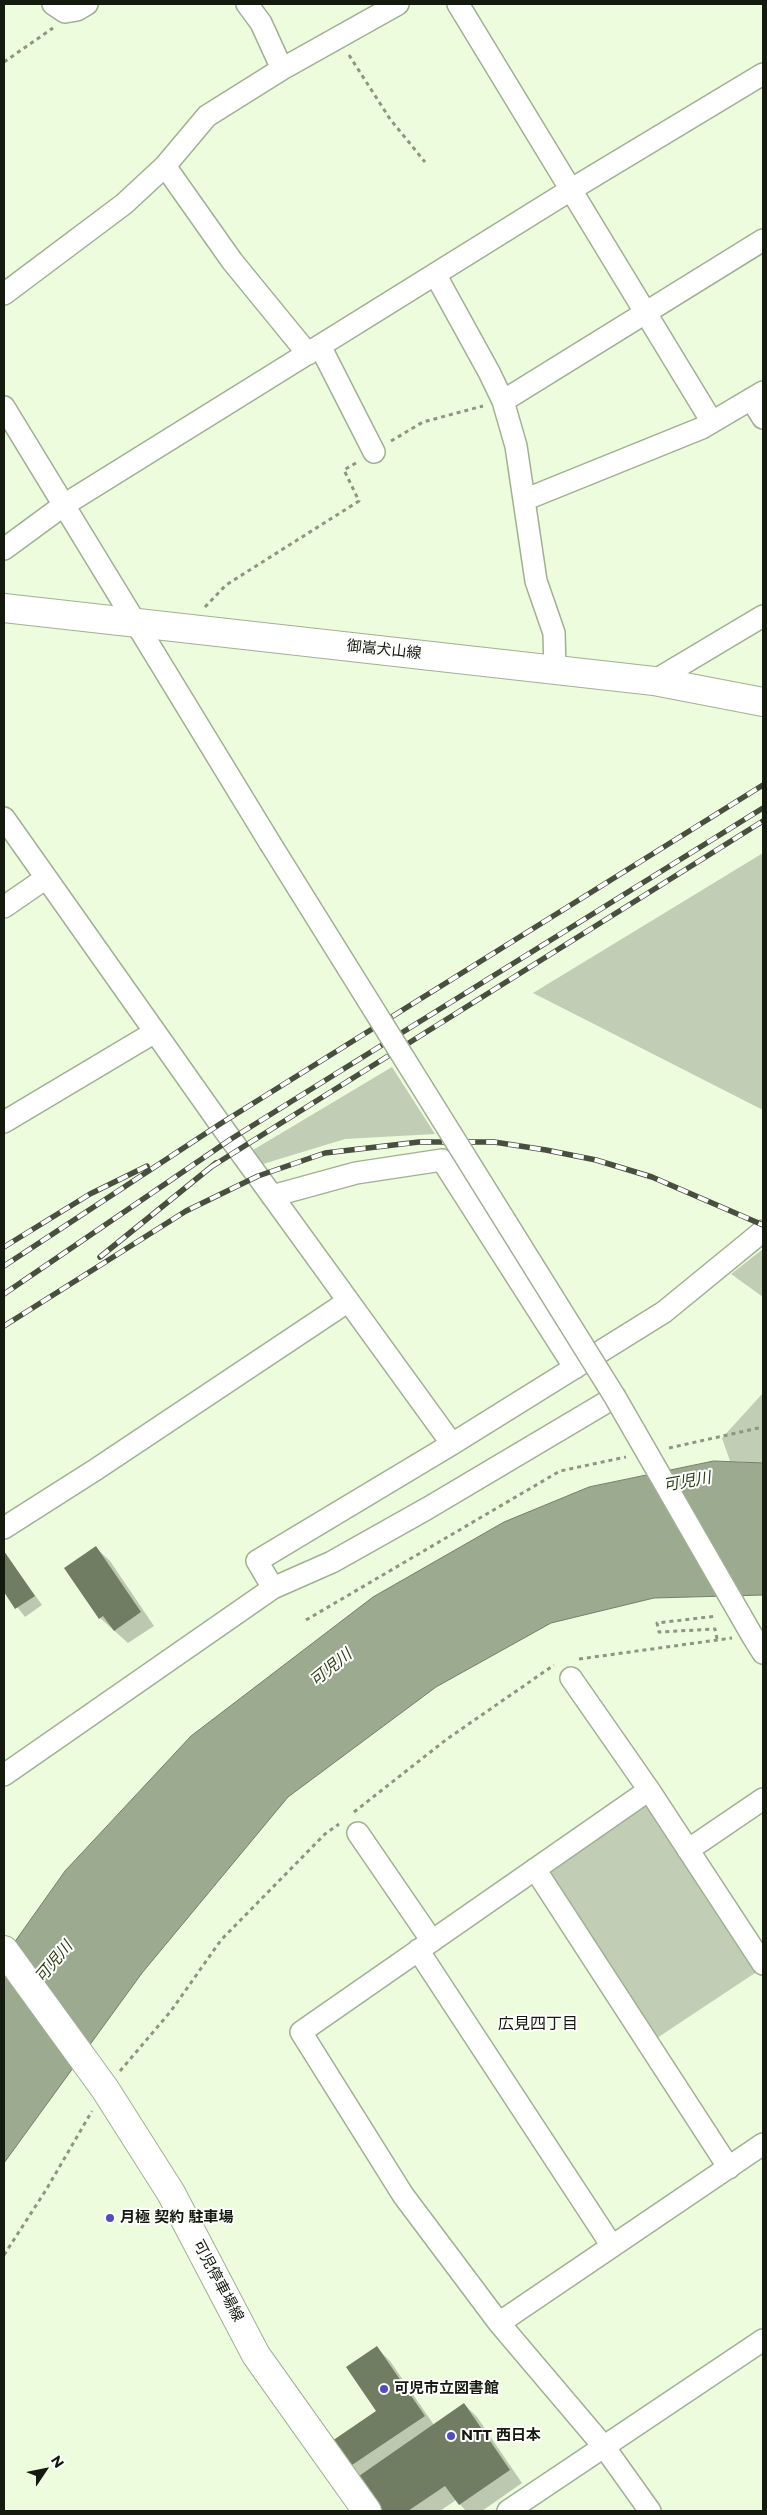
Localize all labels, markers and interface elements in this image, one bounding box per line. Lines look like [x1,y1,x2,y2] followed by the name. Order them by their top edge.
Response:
[346,637,422,663] street label: 御嵩犬山線
[662,1468,712,1496] water label: 可児川
[306,1645,356,1691] water label: 可児川
[31,1937,77,1987] water label: 可児川
[498,2014,578,2034] district label: 広見四丁目
[120,2209,233,2227] place label: 月極 契約 駐車場
[104,2212,116,2224] marker: 月極 契約 駐車場
[189,2237,247,2325] street label: 可児停車場線
[394,2380,499,2398] place label: 可児市立図書館
[378,2383,390,2395] marker: 可児市立図書館
[461,2427,541,2445] place label: NTT 西日本
[445,2430,457,2442] marker: NTT 西日本
[20,2445,70,2495] north arrow
[47,2452,68,2471] text: N

